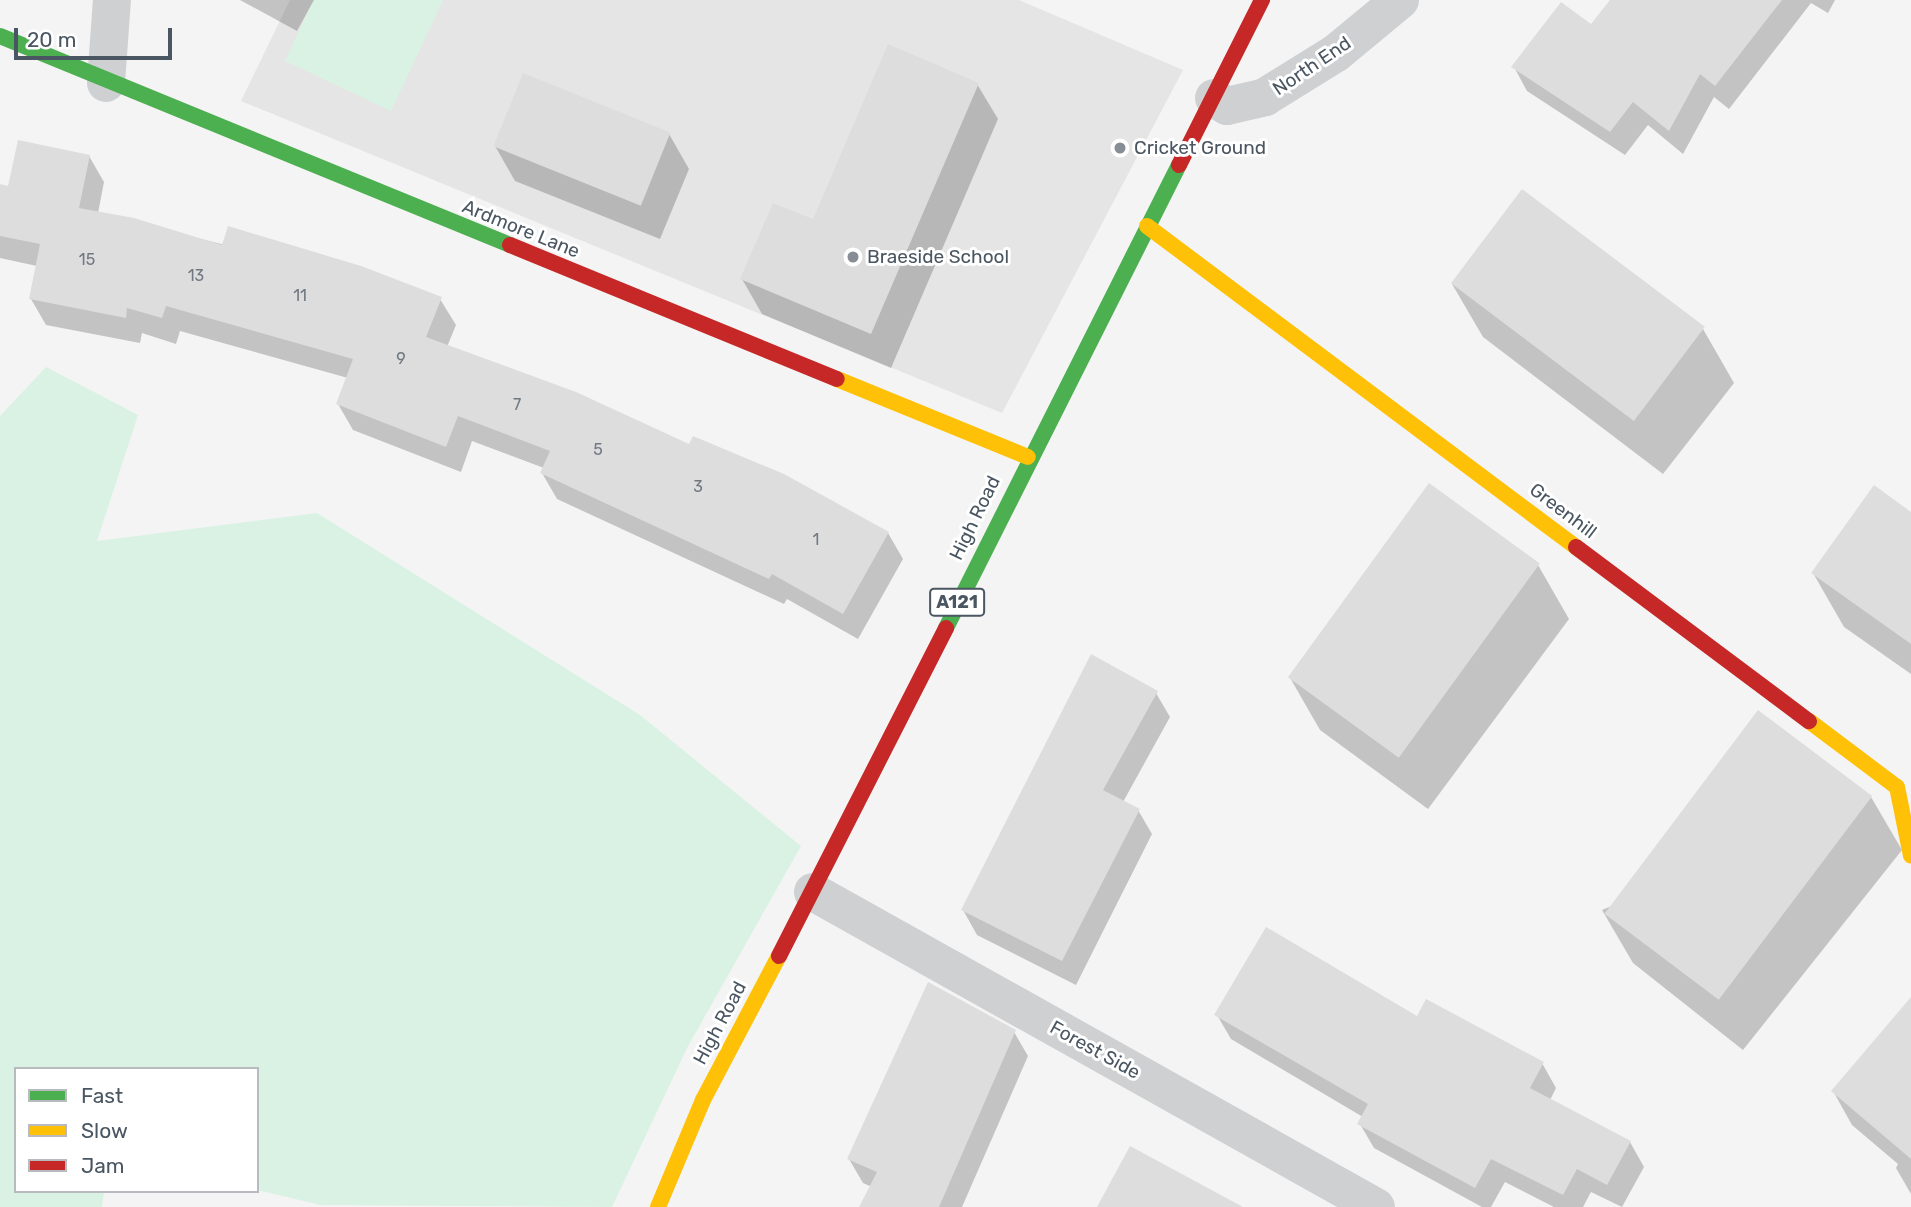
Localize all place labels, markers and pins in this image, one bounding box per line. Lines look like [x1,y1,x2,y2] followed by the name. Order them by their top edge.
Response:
[1134,137,1266,159] place label: Cricket Ground
[1112,140,1128,156] marker: Cricket Ground
[867,246,1009,268] place label: Braeside School
[845,249,861,265] marker: Braeside School

